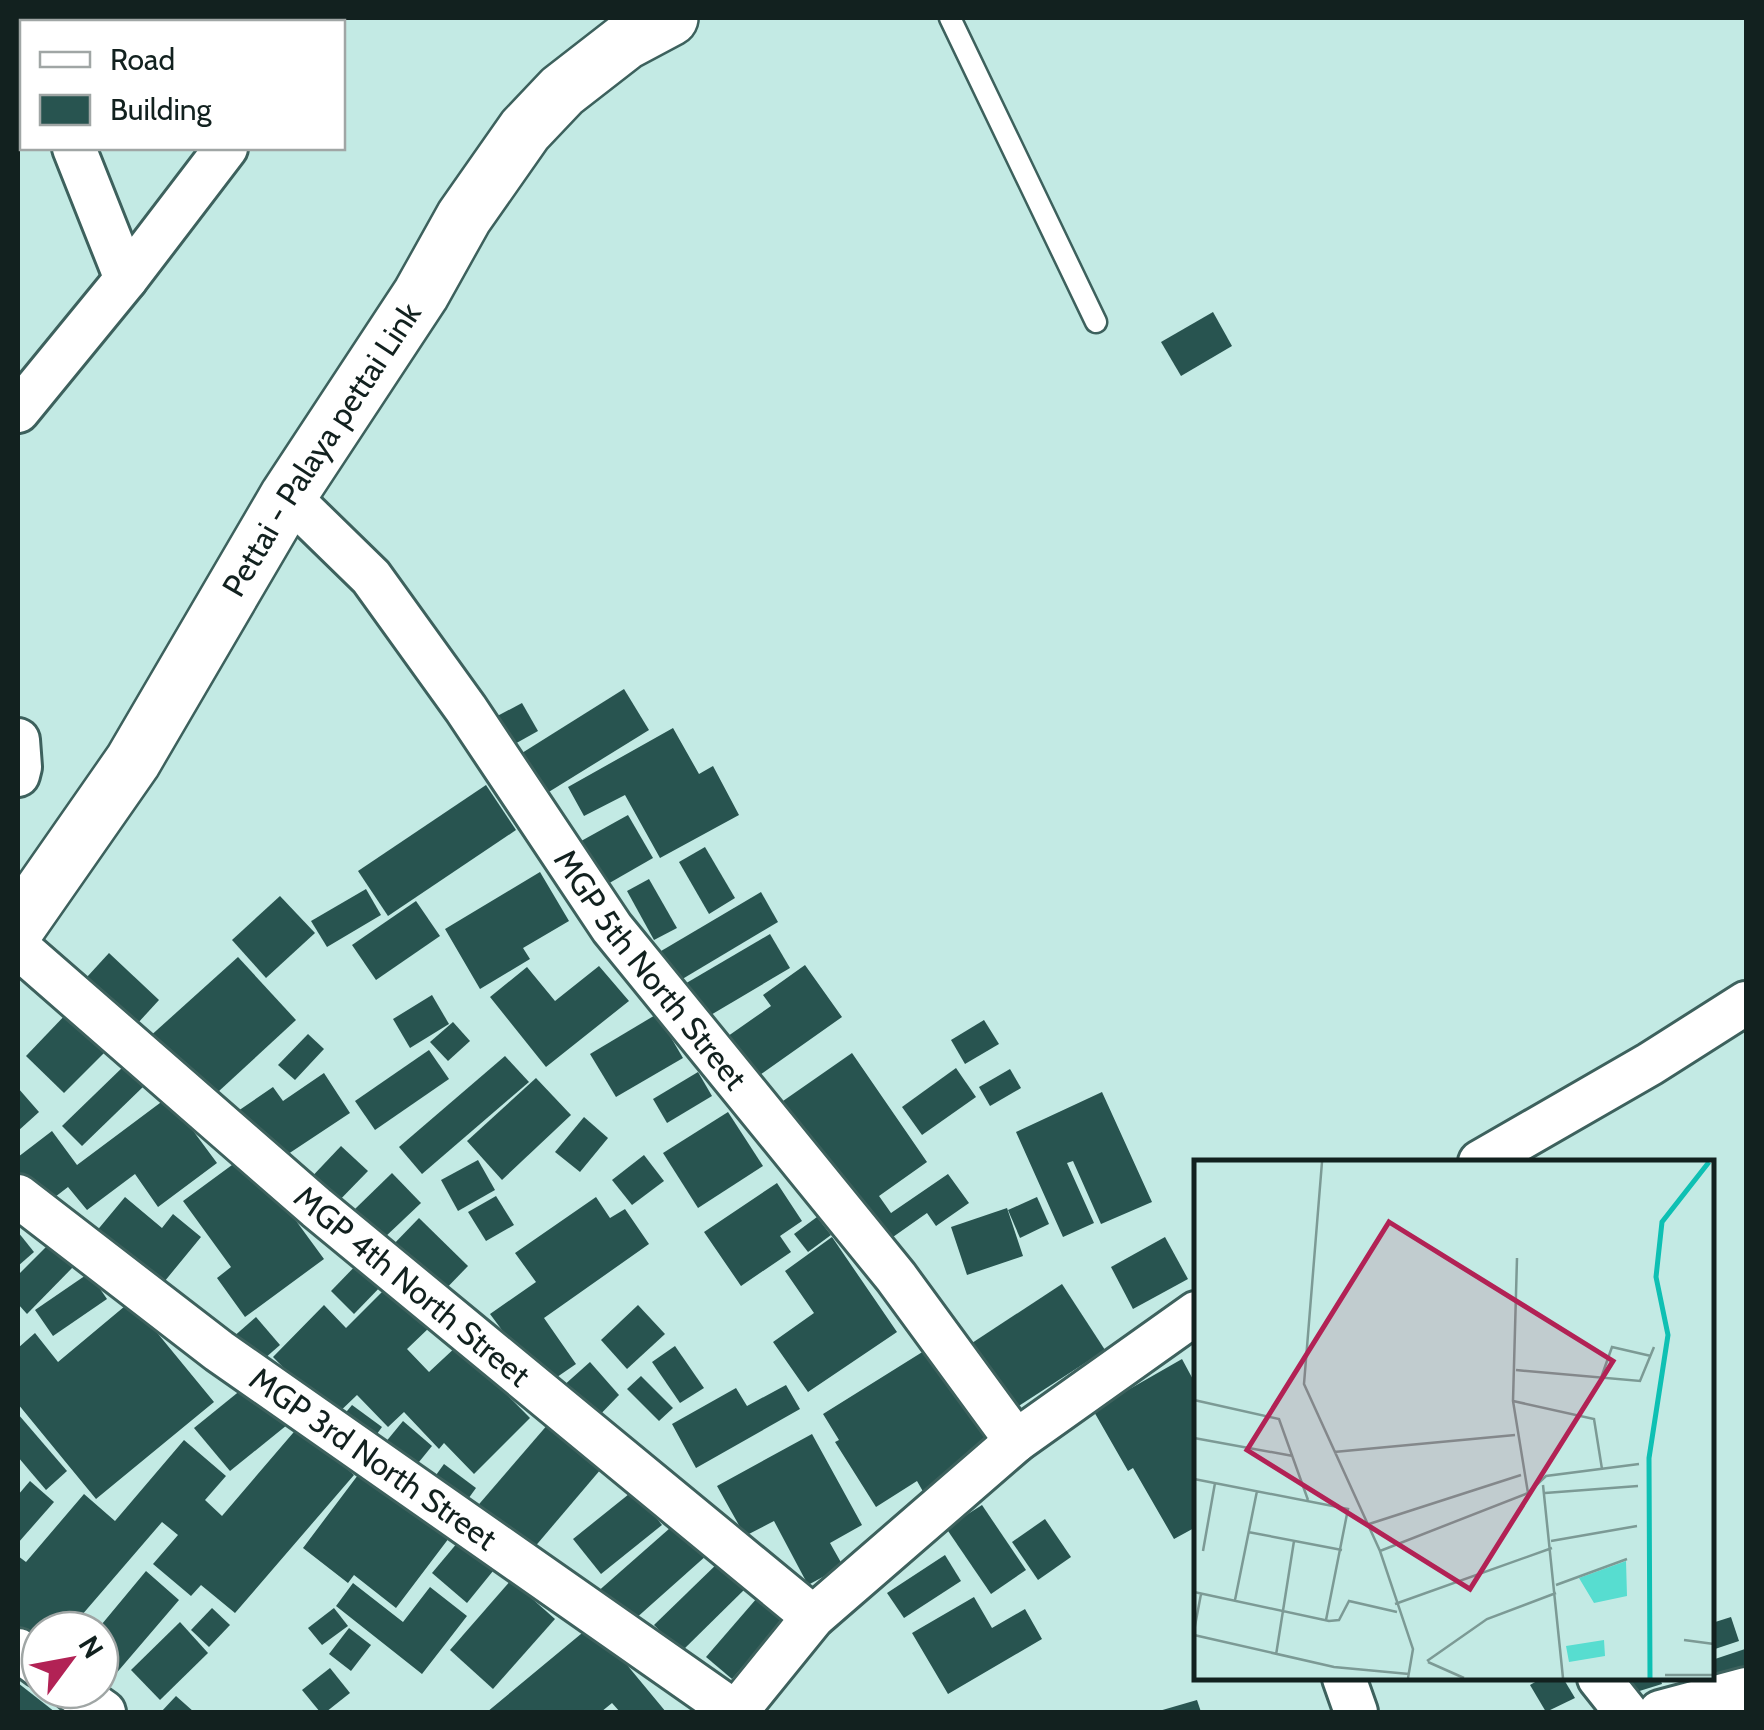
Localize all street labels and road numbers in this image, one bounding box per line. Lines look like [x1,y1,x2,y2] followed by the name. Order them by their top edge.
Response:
[214,295,429,603] street label: Pettai - Palaya pettai Link
[546,842,756,1097] street label: MGP 5th North Street
[286,1177,538,1395] street label: MGP 4th North Street
[243,1359,505,1558] street label: MGP 3rd North Street

